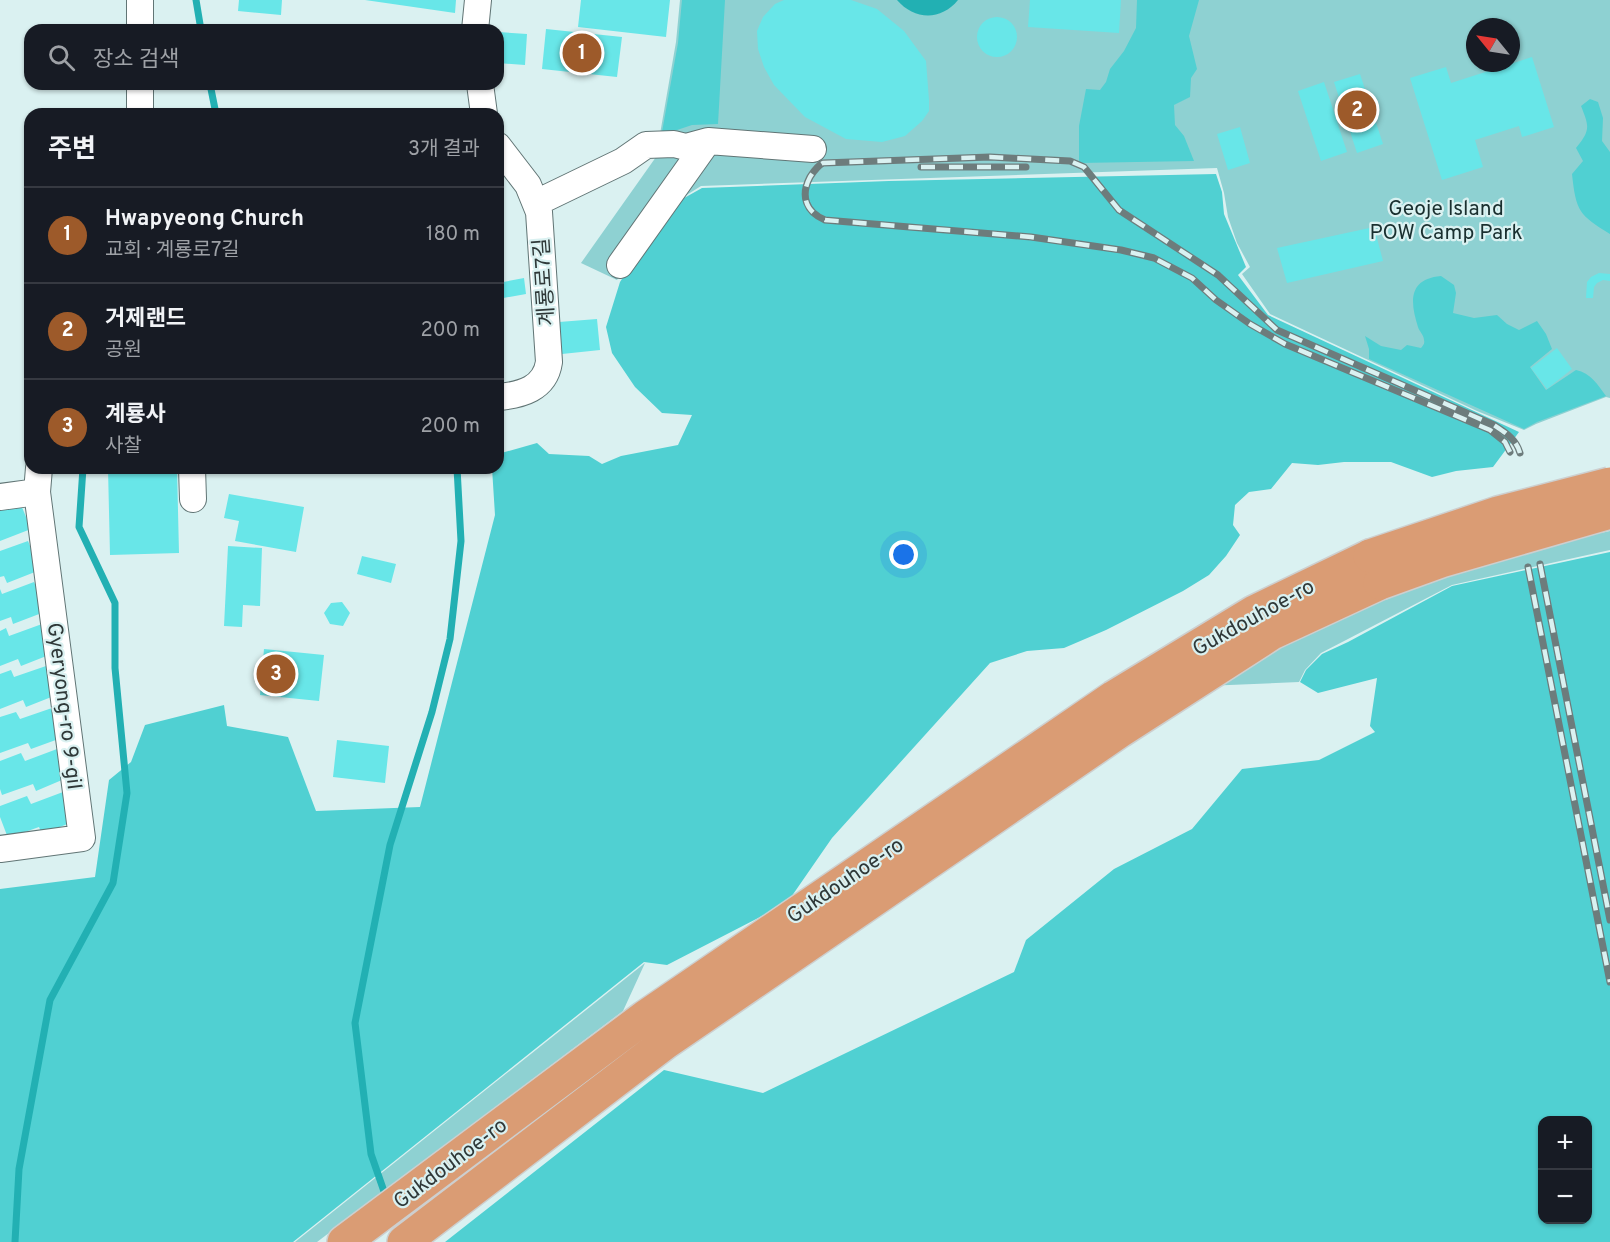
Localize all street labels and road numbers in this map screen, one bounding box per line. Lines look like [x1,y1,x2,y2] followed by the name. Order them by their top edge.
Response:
[529,237,562,327] street label: 계룡로7길
[1188,574,1320,663] street label: Gukdouhoe-ro
[40,621,87,791] street label: Gyeryong-ro 9-gil
[782,832,910,930] street label: Gukdouhoe-ro
[389,1113,513,1216] street label: Gukdouhoe-ro

